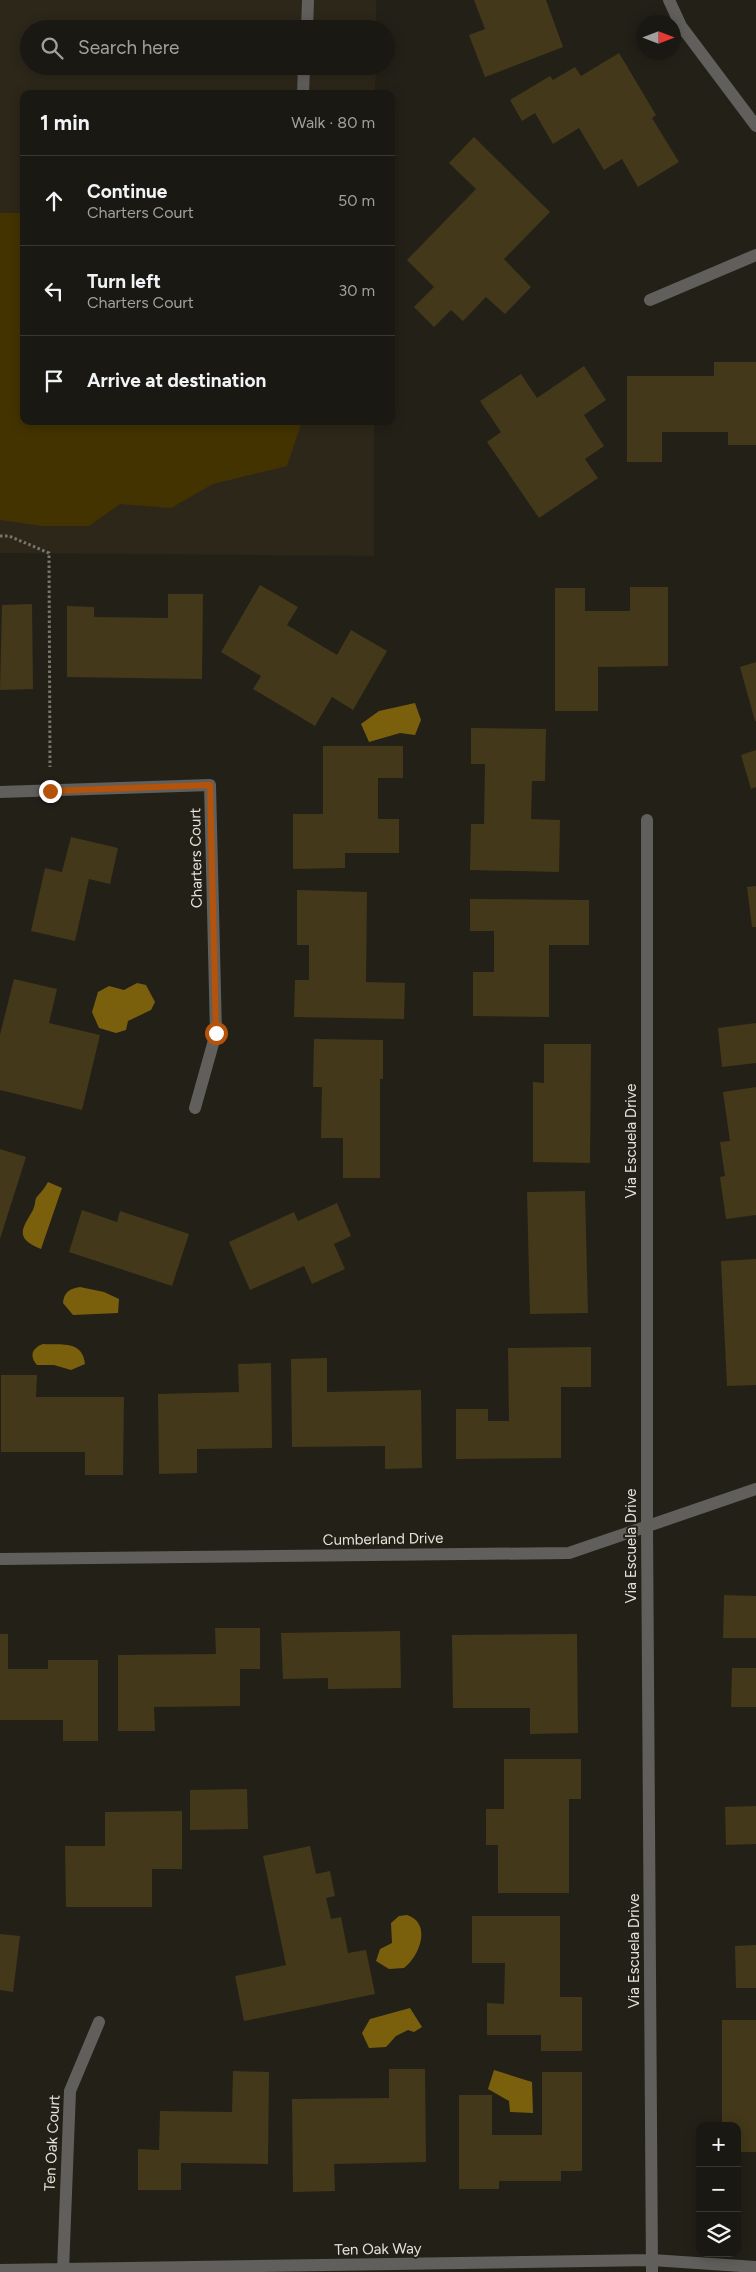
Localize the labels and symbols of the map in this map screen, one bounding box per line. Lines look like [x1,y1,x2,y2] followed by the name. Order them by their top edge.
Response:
[636,15,681,60] north arrow
[39,780,62,803] route end
[186,807,206,908] street label: Charters Court
[205,1022,228,1045] route start
[622,1083,640,1199] street label: Via Escuela Drive
[622,1488,640,1604] street label: Via Escuela Drive
[323,1529,443,1549] street label: Cumberland Drive
[625,1893,643,2009] street label: Via Escuela Drive
[40,2094,64,2192] street label: Ten Oak Court
[334,2239,422,2259] street label: Ten Oak Way

